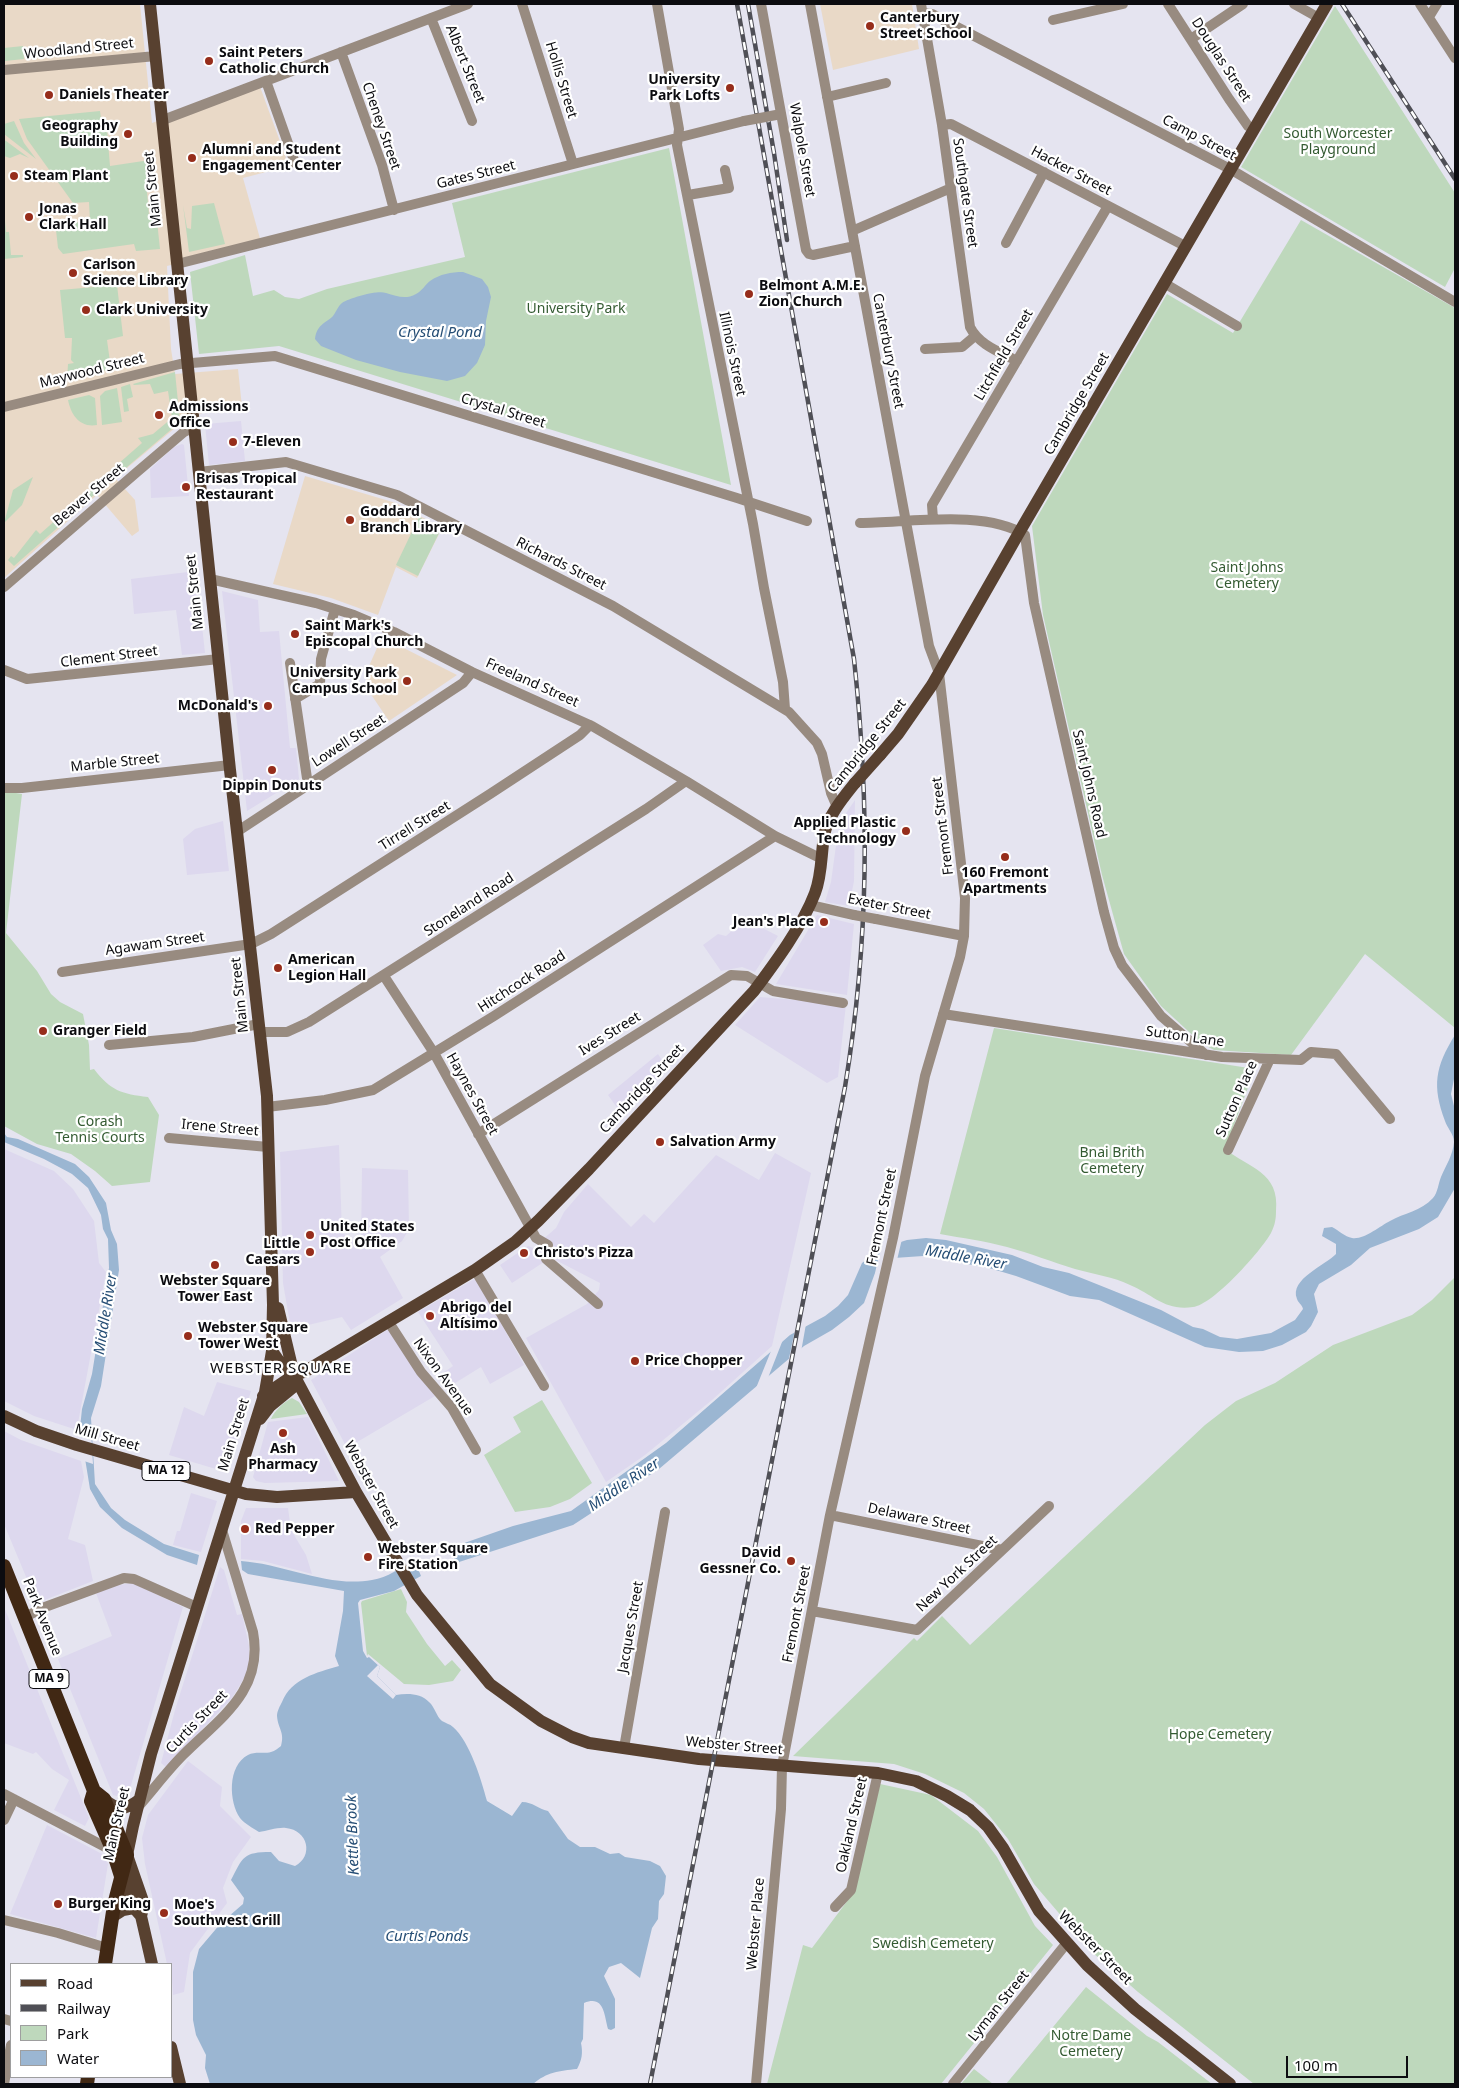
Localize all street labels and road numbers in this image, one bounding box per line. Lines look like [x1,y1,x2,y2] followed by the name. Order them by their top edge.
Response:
[1188,15,1254,105] street label: Douglas Street
[442,23,488,105] street label: Albert Street
[24,35,134,63] street label: Woodland Street
[541,40,581,120] street label: Hollis Street
[358,80,404,172] street label: Cheney Street
[785,102,819,198] street label: Walpole Street
[1159,112,1239,164] street label: Camp Street
[949,137,981,249] street label: Southgate Street
[1028,143,1114,199] street label: Hacker Street
[141,151,165,227] street label: Main Street
[435,157,517,193] street label: Gates Street
[869,292,907,410] street label: Canterbury Street
[971,306,1037,404] street label: Litchfield Street
[715,310,749,398] street label: Illinois Street
[38,350,146,392] street label: Maywood Street
[1041,350,1113,458] street label: Cambridge Street
[459,390,547,432] street label: Crystal Street
[50,460,128,530] street label: Beaver Street
[513,534,609,594] street label: Richards Street
[183,554,207,630] street label: Main Street
[59,643,159,671] street label: Clement Street
[483,655,581,711] street label: Freeland Street
[824,696,910,796] street label: Cambridge Street
[309,711,389,771] street label: Lowell Street
[1068,728,1110,840] street label: Saint Johns Road
[70,750,160,776] street label: Marble Street
[929,776,957,876] street label: Fremont Street
[376,798,454,854] street label: Tirrell Street
[421,870,517,940] street label: Stoneland Road
[846,891,932,923] street label: Exeter Street
[104,929,206,959] street label: Agawam Street
[475,947,569,1017] street label: Hitchcock Road
[228,957,252,1033] street label: Main Street
[576,1009,644,1059] street label: Ives Street
[1145,1023,1225,1051] street label: Sutton Lane
[596,1041,688,1137] street label: Cambridge Street
[443,1050,501,1138] street label: Haynes Street
[1213,1058,1261,1140] street label: Sutton Place
[181,1116,259,1140] street label: Irene Street
[864,1167,900,1267] street label: Fremont Street
[409,1335,477,1419] street label: Nixon Avenue
[215,1396,253,1474] street label: Main Street
[73,1421,141,1455] street label: Mill Street
[340,1438,402,1532] street label: Webster Street
[142,1462,190,1480] road number: MA 12
[866,1500,972,1538] street label: Delaware Street
[913,1532,1001,1616] street label: New York Street
[779,1564,815,1664] street label: Fremont Street
[19,1576,65,1658] street label: Park Avenue
[615,1580,647,1674] street label: Jacques Street
[29,1670,69,1688] road number: MA 9
[163,1687,231,1757] street label: Curtis Street
[685,1733,783,1759] street label: Webster Street
[833,1776,871,1874] street label: Oakland Street
[100,1785,134,1863] street label: Main Street
[744,1877,768,1971] street label: Webster Place
[1055,1908,1135,1988] street label: Webster Street
[965,1967,1033,2045] street label: Lyman Street

